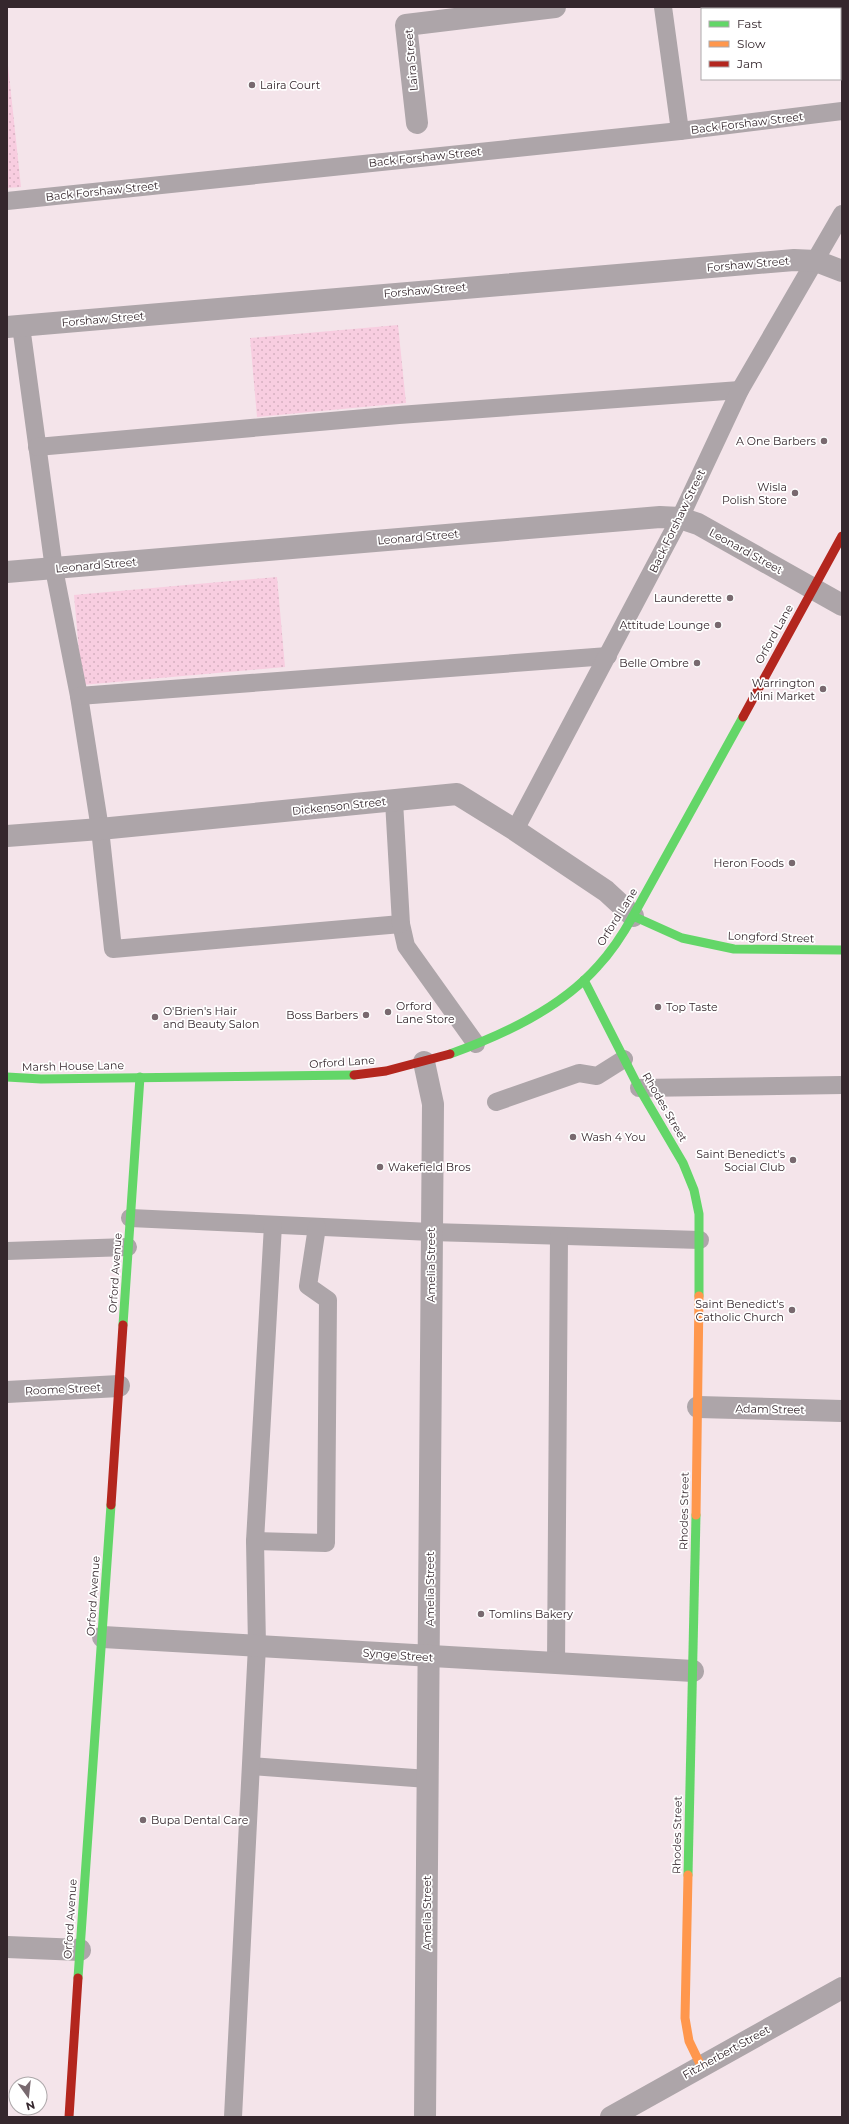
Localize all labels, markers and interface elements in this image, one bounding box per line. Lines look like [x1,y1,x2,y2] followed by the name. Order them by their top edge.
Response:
[701,8,841,80] legend
[737,16,762,31] text: Fast
[401,28,421,92] street label: Laira Street
[737,36,766,51] text: Slow
[736,56,763,71] text: Jam
[260,78,321,92] place label: Laira Court
[247,80,257,90] marker: Laira Court
[690,109,805,137] street label: Back Forshaw Street
[368,144,483,170] street label: Back Forshaw Street
[45,178,160,204] street label: Back Forshaw Street
[706,253,791,275] street label: Forshaw Street
[383,279,468,301] street label: Forshaw Street
[61,308,146,330] street label: Forshaw Street
[736,434,817,448] place label: A One Barbers
[819,436,829,446] marker: A One Barbers
[646,466,708,575] street label: Back Forshaw Street
[722,480,787,507] place label: Wisla Polish Store
[790,488,800,498] marker: Wisla Polish Store
[707,525,786,577] street label: Leonard Street
[377,526,460,548] street label: Leonard Street
[55,554,138,576] street label: Leonard Street
[654,591,722,605] place label: Launderette
[725,593,735,603] marker: Launderette
[752,602,796,666] street label: Orford Lane
[619,618,710,632] place label: Attitude Lounge
[713,620,723,630] marker: Attitude Lounge
[619,656,689,670] place label: Belle Ombre
[692,658,702,668] marker: Belle Ombre
[749,676,816,703] place label: Warrington Mini Market
[818,684,828,694] marker: Warrington Mini Market
[291,794,387,818] street label: Dickenson Street
[714,856,785,870] place label: Heron Foods
[787,858,797,868] marker: Heron Foods
[594,885,641,949] street label: Orford Lane
[727,928,815,946] street label: Longford Street
[396,999,455,1026] place label: Orford Lane Store
[666,1000,718,1014] place label: Top Taste
[653,1002,663,1012] marker: Top Taste
[163,1004,259,1031] place label: O'Brien's Hair and Beauty Salon
[383,1007,393,1017] marker: Orford Lane Store
[286,1008,359,1022] place label: Boss Barbers
[361,1010,371,1020] marker: Boss Barbers
[150,1012,160,1022] marker: O'Brien's Hair and Beauty Salon
[309,1053,376,1071] street label: Orford Lane
[22,1058,125,1074] street label: Marsh House Lane
[639,1070,691,1145] street label: Rhodes Street
[581,1130,646,1144] place label: Wash 4 You
[568,1132,578,1142] marker: Wash 4 You
[696,1147,786,1174] place label: Saint Benedict's Social Club
[788,1155,798,1165] marker: Saint Benedict's Social Club
[388,1160,471,1174] place label: Wakefield Bros
[375,1162,385,1172] marker: Wakefield Bros
[424,1227,438,1302] street label: Amelia Street
[105,1232,125,1314] street label: Orford Avenue
[695,1297,785,1324] place label: Saint Benedict's Catholic Church
[787,1305,797,1315] marker: Saint Benedict's Catholic Church
[25,1380,102,1398] street label: Roome Street
[735,1401,805,1417] street label: Adam Street
[676,1471,692,1550] street label: Rhodes Street
[423,1551,437,1626] street label: Amelia Street
[83,1555,103,1637] street label: Orford Avenue
[489,1607,573,1621] place label: Tomlins Bakery
[476,1609,486,1619] marker: Tomlins Bakery
[362,1646,434,1664] street label: Synge Street
[669,1795,685,1874] street label: Rhodes Street
[151,1813,249,1827] place label: Bupa Dental Care
[138,1815,148,1825] marker: Bupa Dental Care
[420,1875,434,1950] street label: Amelia Street
[60,1878,80,1960] street label: Orford Avenue
[680,2022,773,2082] street label: Fitzherbert Street
[8,2076,48,2116] north arrow
[24,2098,37,2114] text: N

